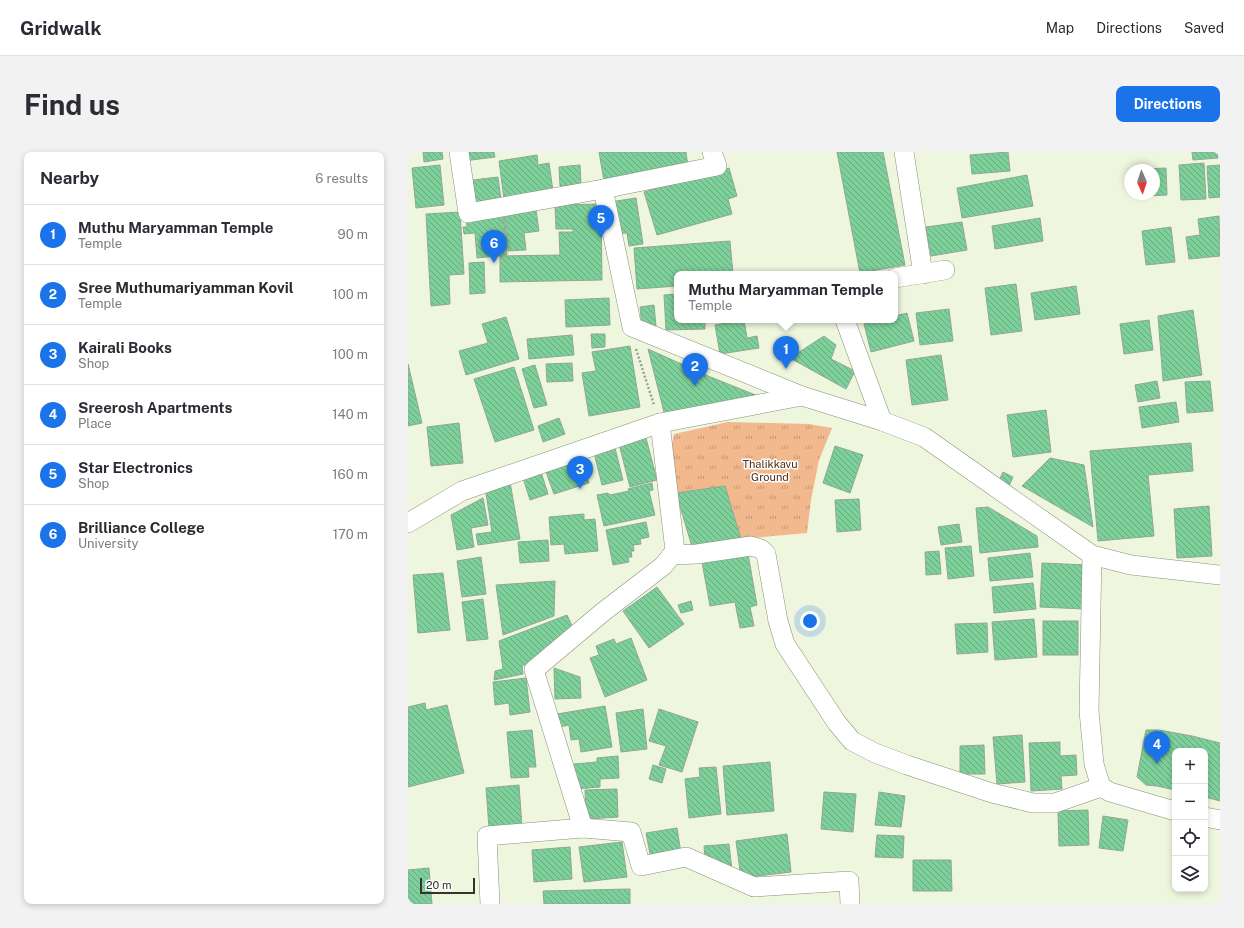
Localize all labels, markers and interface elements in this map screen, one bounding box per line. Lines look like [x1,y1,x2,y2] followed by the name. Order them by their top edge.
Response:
[20,17,101,39] text: Gridwalk
[1046,20,1074,36] text: Map
[1096,20,1162,36] text: Directions
[1184,20,1224,36] text: Saved
[1116,86,1220,122] button: Directions
[24,88,120,121] text: Find us
[1124,164,1160,200] north arrow
[40,168,99,188] text: Nearby
[315,171,368,186] text: 6 results
[588,205,614,238] pin: 5
[78,219,273,236] text: Muthu Maryamman Temple
[50,227,56,242] text: 1
[338,227,368,242] text: 90 m
[481,230,507,263] pin: 6
[78,236,122,251] text: Temple
[674,271,898,323] popup
[78,279,294,296] text: Sree Muthumariyamman Kovil
[688,281,884,298] text: Muthu Maryamman Temple
[49,287,57,302] text: 2
[332,287,368,302] text: 100 m
[78,296,122,311] text: Temple
[688,298,732,313] text: Temple
[773,336,799,369] pin: 1
[78,339,172,356] text: Kairali Books
[49,347,57,362] text: 3
[332,347,368,362] text: 100 m
[682,353,708,386] pin: 2
[78,356,109,371] text: Shop
[78,399,232,416] text: Sreerosh Apartments
[49,407,57,422] text: 4
[332,407,368,422] text: 140 m
[78,416,112,431] text: Place
[567,456,593,489] pin: 3
[742,458,798,483] park label: Thalikkavu Ground
[78,459,193,476] text: Star Electronics
[49,467,57,482] text: 5
[332,467,368,482] text: 160 m
[78,476,109,491] text: Shop
[78,519,205,536] text: Brilliance College
[49,527,57,542] text: 6
[333,527,368,542] text: 170 m
[78,536,138,551] text: University
[800,611,820,631] your location
[1144,731,1170,764] pin: 4
[1172,748,1208,892] map controls
[1172,748,1208,784] button: +
[1172,784,1208,820] button: −
[1172,820,1208,856] button: locate
[1172,856,1208,892] button: layers
[420,876,475,895] scale bar
[426,879,451,891] text: 20 m

